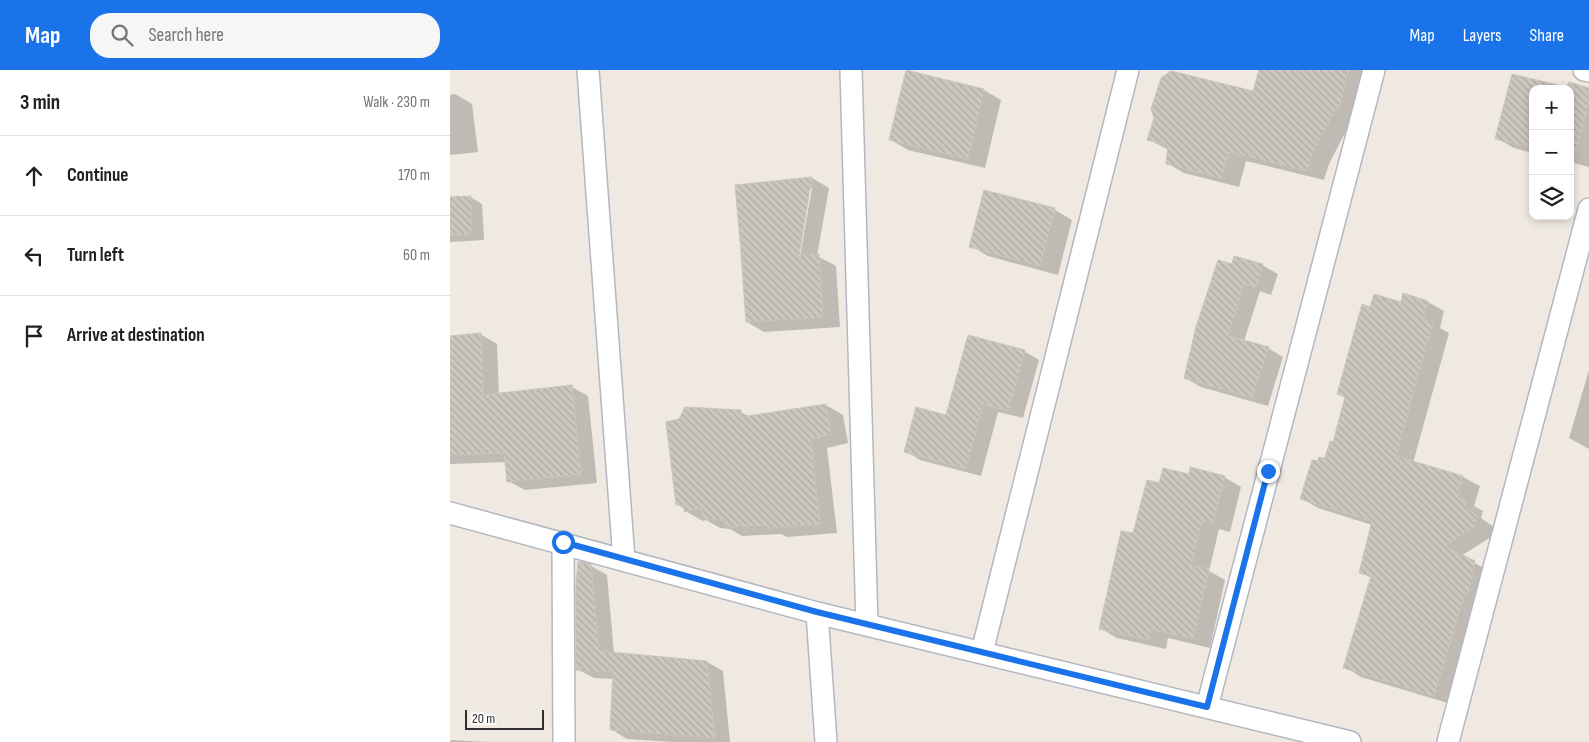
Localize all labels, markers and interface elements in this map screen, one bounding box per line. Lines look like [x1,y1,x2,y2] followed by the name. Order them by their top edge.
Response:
[90,13,440,58] search box
[25,21,60,50] text: Map
[108,21,136,49] icon: search
[148,24,224,47] text: Search here
[1410,25,1435,46] text: Map
[1463,25,1502,46] text: Layers
[1530,25,1564,46] text: Share
[1529,85,1574,220] map controls
[1529,85,1574,130] button: +
[20,90,60,115] text: 3 min
[363,93,430,112] text: Walk · 230 m
[1529,130,1574,175] button: −
[20,162,48,190] icon: ahead
[67,164,128,187] text: Continue
[398,166,430,185] text: 170 m
[1529,175,1574,220] button: layers
[20,242,48,270] icon: left
[67,244,124,267] text: Turn left
[403,246,430,265] text: 60 m
[20,322,48,350] icon: arrive
[67,324,205,347] text: Arrive at destination
[1257,460,1280,483] route end
[552,531,575,554] route start
[465,707,544,730] scale bar
[472,710,495,727] text: 20 m

